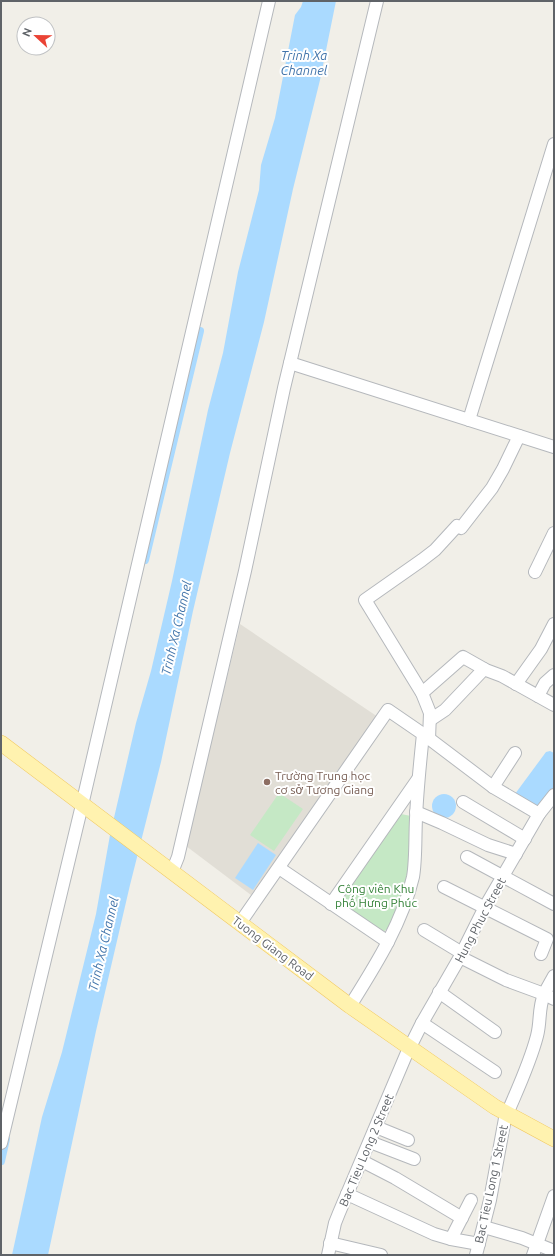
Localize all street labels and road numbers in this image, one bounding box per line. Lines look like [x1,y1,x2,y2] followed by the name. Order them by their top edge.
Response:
[452,875,508,965] street label: Hung Phuc Street
[230,913,316,983] street label: Tuong Giang Road
[336,1092,396,1208] street label: Bac Tieu Long 2 Street
[472,1123,510,1244] street label: Bac Tieu Long 1 Street

